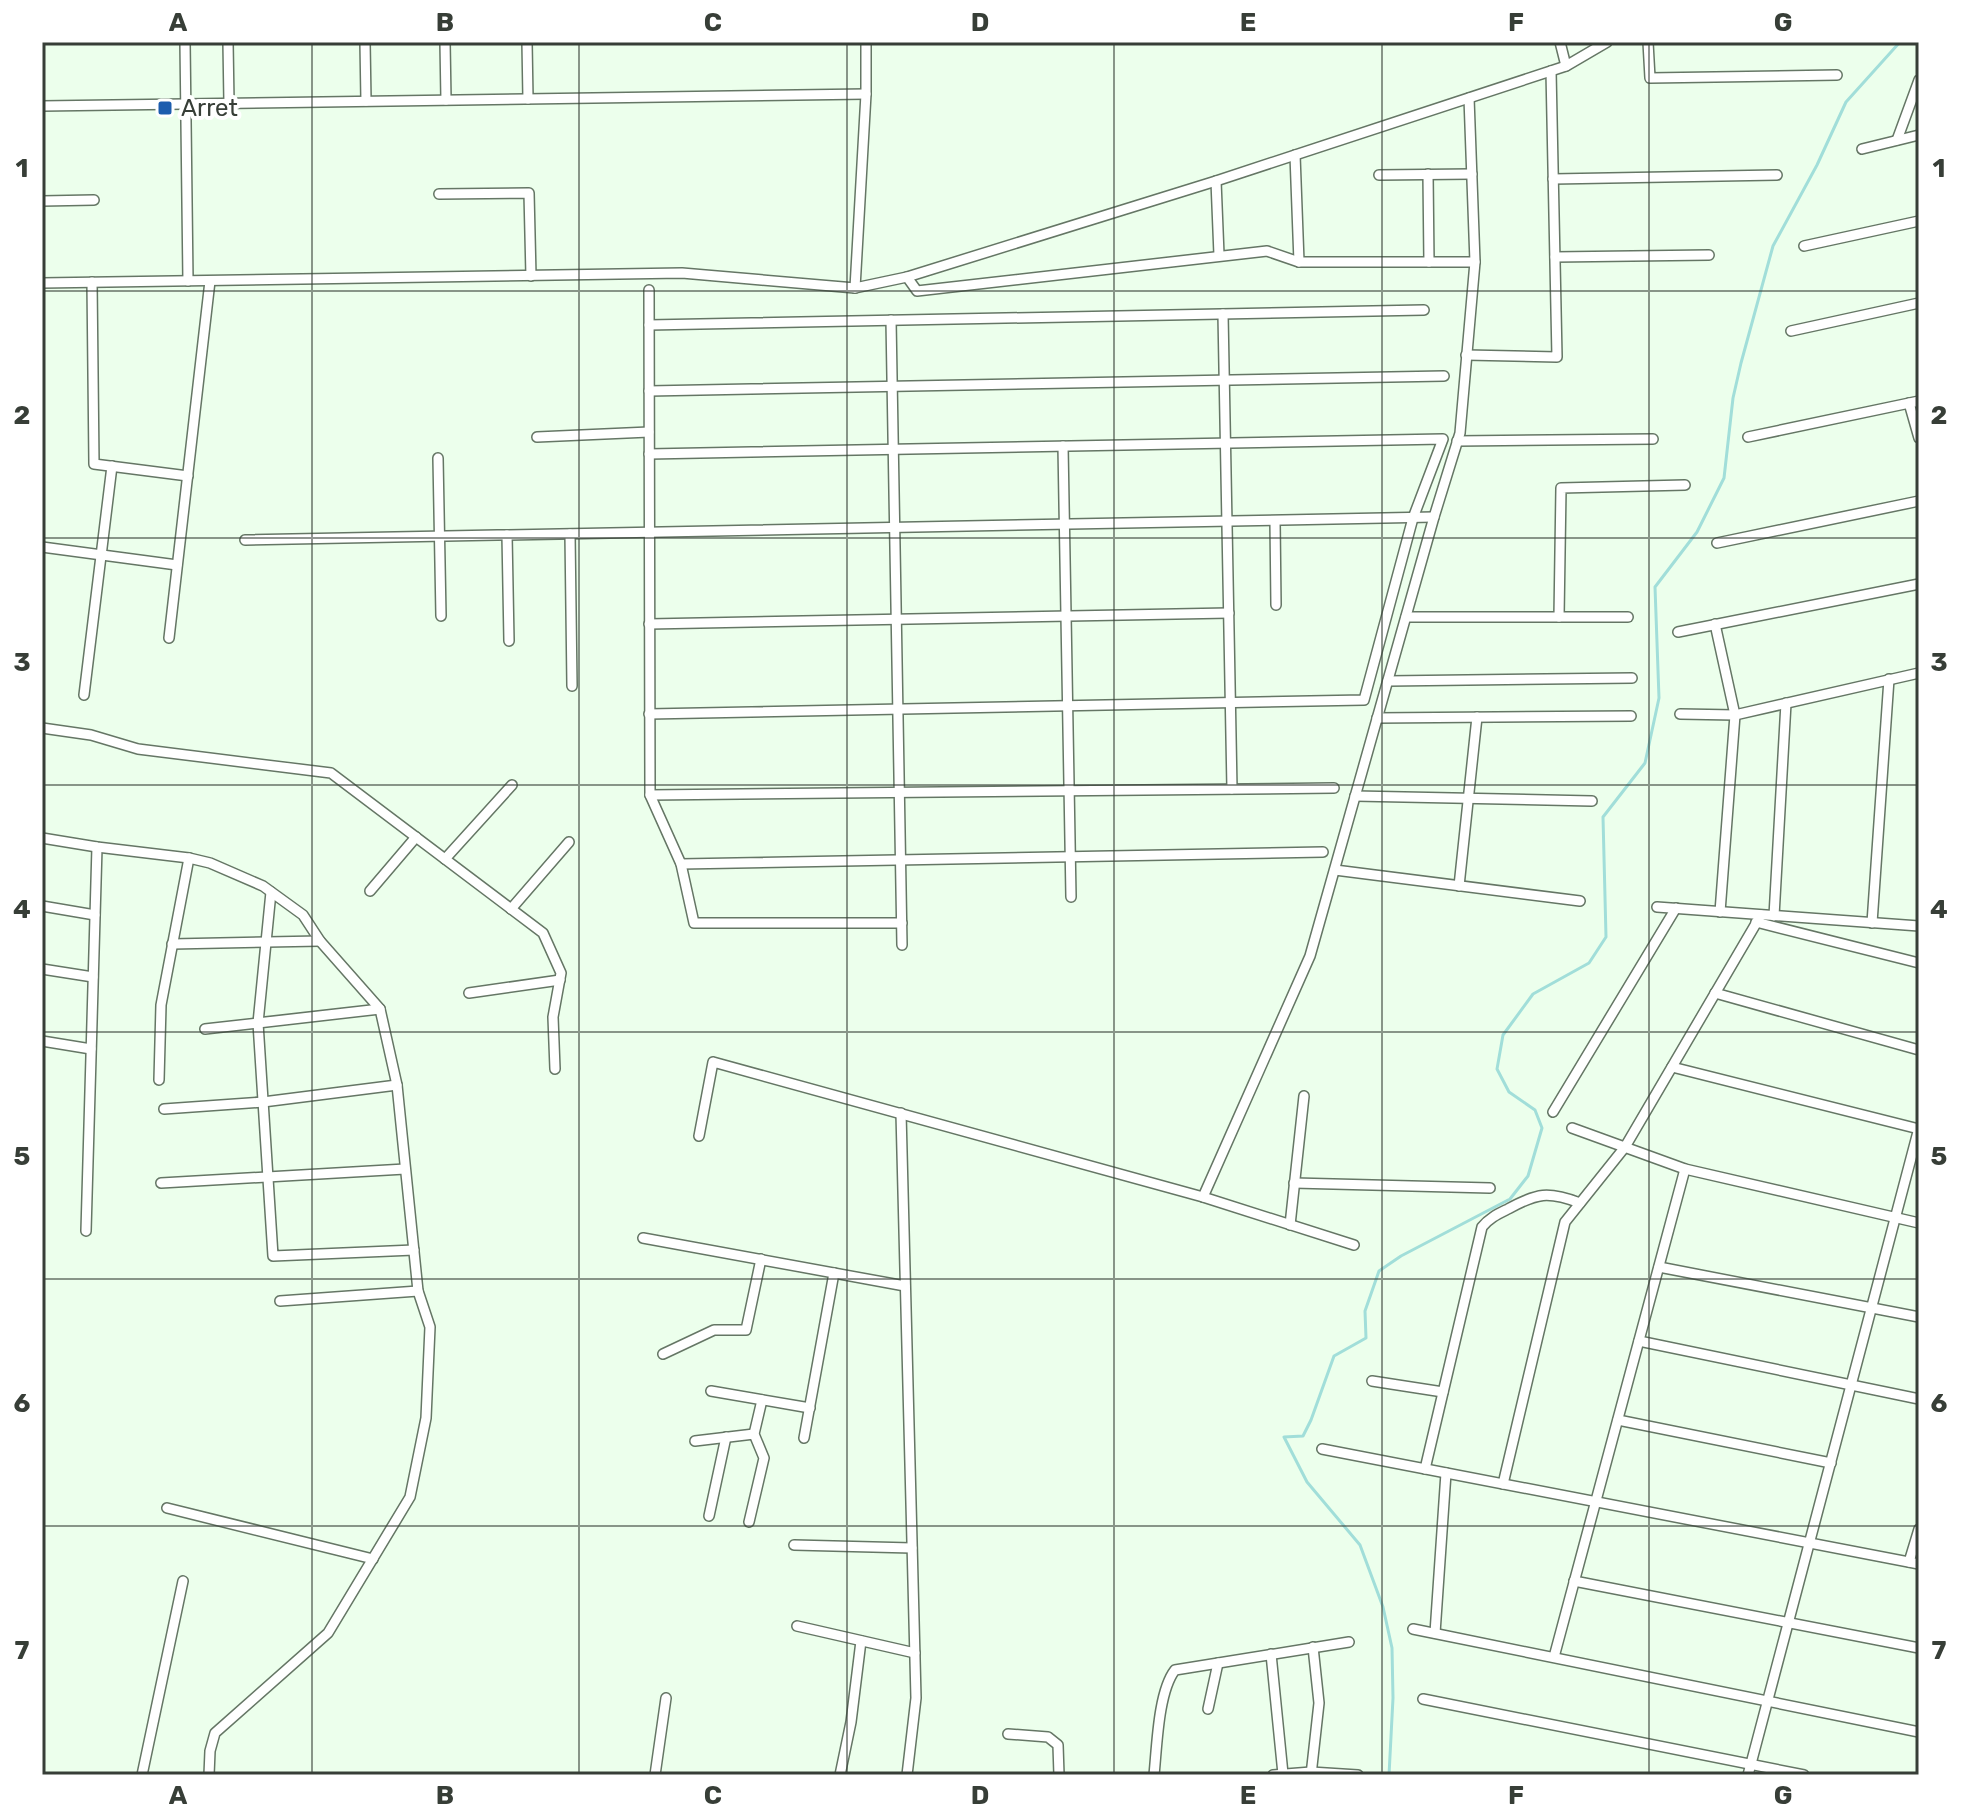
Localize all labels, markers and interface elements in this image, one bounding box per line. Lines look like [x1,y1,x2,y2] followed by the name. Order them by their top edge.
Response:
[169,7,188,38] text: A
[436,7,454,38] text: B
[704,7,722,38] text: C
[971,7,989,38] text: D
[1240,7,1256,38] text: E
[1508,7,1524,38] text: F
[1774,7,1792,38] text: G
[181,94,238,122] place label: Arret
[156,99,174,117] marker: Arret
[16,153,28,184] text: 1
[1933,153,1945,184] text: 1
[14,400,30,431] text: 2
[1931,400,1947,431] text: 2
[13,647,31,678] text: 3
[1930,647,1948,678] text: 3
[13,894,31,925] text: 4
[1930,894,1948,925] text: 4
[14,1141,30,1172] text: 5
[1931,1141,1947,1172] text: 5
[14,1388,31,1419] text: 6
[1931,1388,1948,1419] text: 6
[15,1635,30,1666] text: 7
[1932,1635,1947,1666] text: 7
[169,1780,188,1811] text: A
[436,1780,454,1811] text: B
[704,1780,722,1811] text: C
[971,1780,989,1811] text: D
[1240,1780,1256,1811] text: E
[1508,1780,1524,1811] text: F
[1774,1780,1792,1811] text: G

